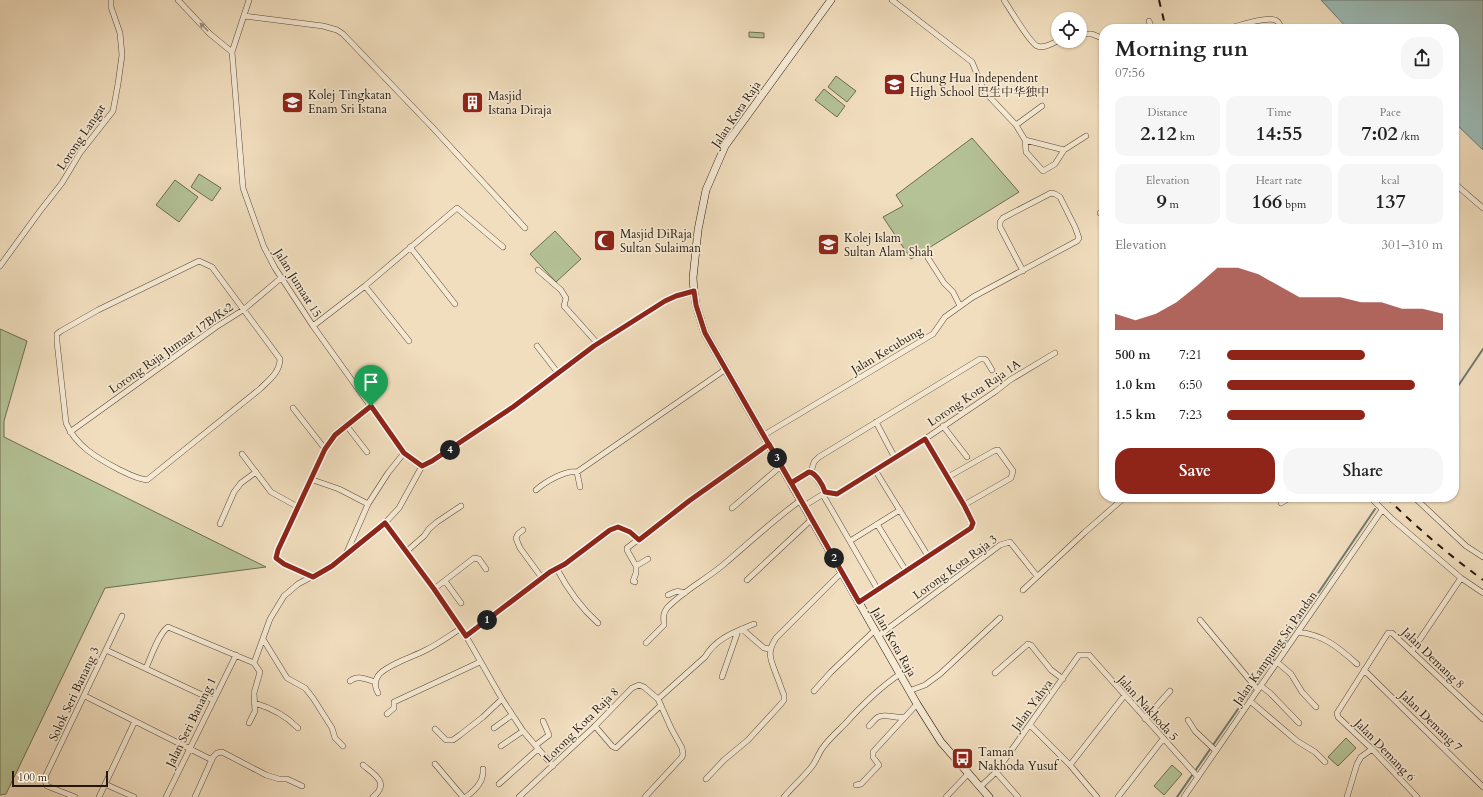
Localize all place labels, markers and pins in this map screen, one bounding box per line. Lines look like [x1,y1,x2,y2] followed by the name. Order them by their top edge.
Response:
[910,70,1049,100] place label: Chung Hua Independent High School 巴生中华独中
[881,72,907,98] school or university icon: Chung Hua Independent High School 巴生中华独中
[308,87,392,117] place label: Kolej Tingkatan Enam Sri Istana
[488,88,552,118] place label: Masjid Istana Diraja
[280,89,306,115] school or university icon: Kolej Tingkatan Enam Sri Istana
[460,90,486,116] building icon: Masjid Istana Diraja
[620,226,701,256] place label: Masjid DiRaja Sultan Sulaiman
[592,228,618,254] mosque icon: Masjid DiRaja Sultan Sulaiman
[844,230,934,260] place label: Kolej Islam Sultan Alam Shah
[815,232,841,258] school or university icon: Kolej Islam Sultan Alam Shah
[354,365,388,406] pin
[440,440,460,460] pin: 4
[767,448,787,468] pin: 3
[824,548,844,568] pin: 2
[477,610,497,630] pin: 1
[978,744,1060,774] place label: Taman Nakhoda Yusuf
[949,746,975,772] bus stop icon: Taman Nakhoda Yusuf

